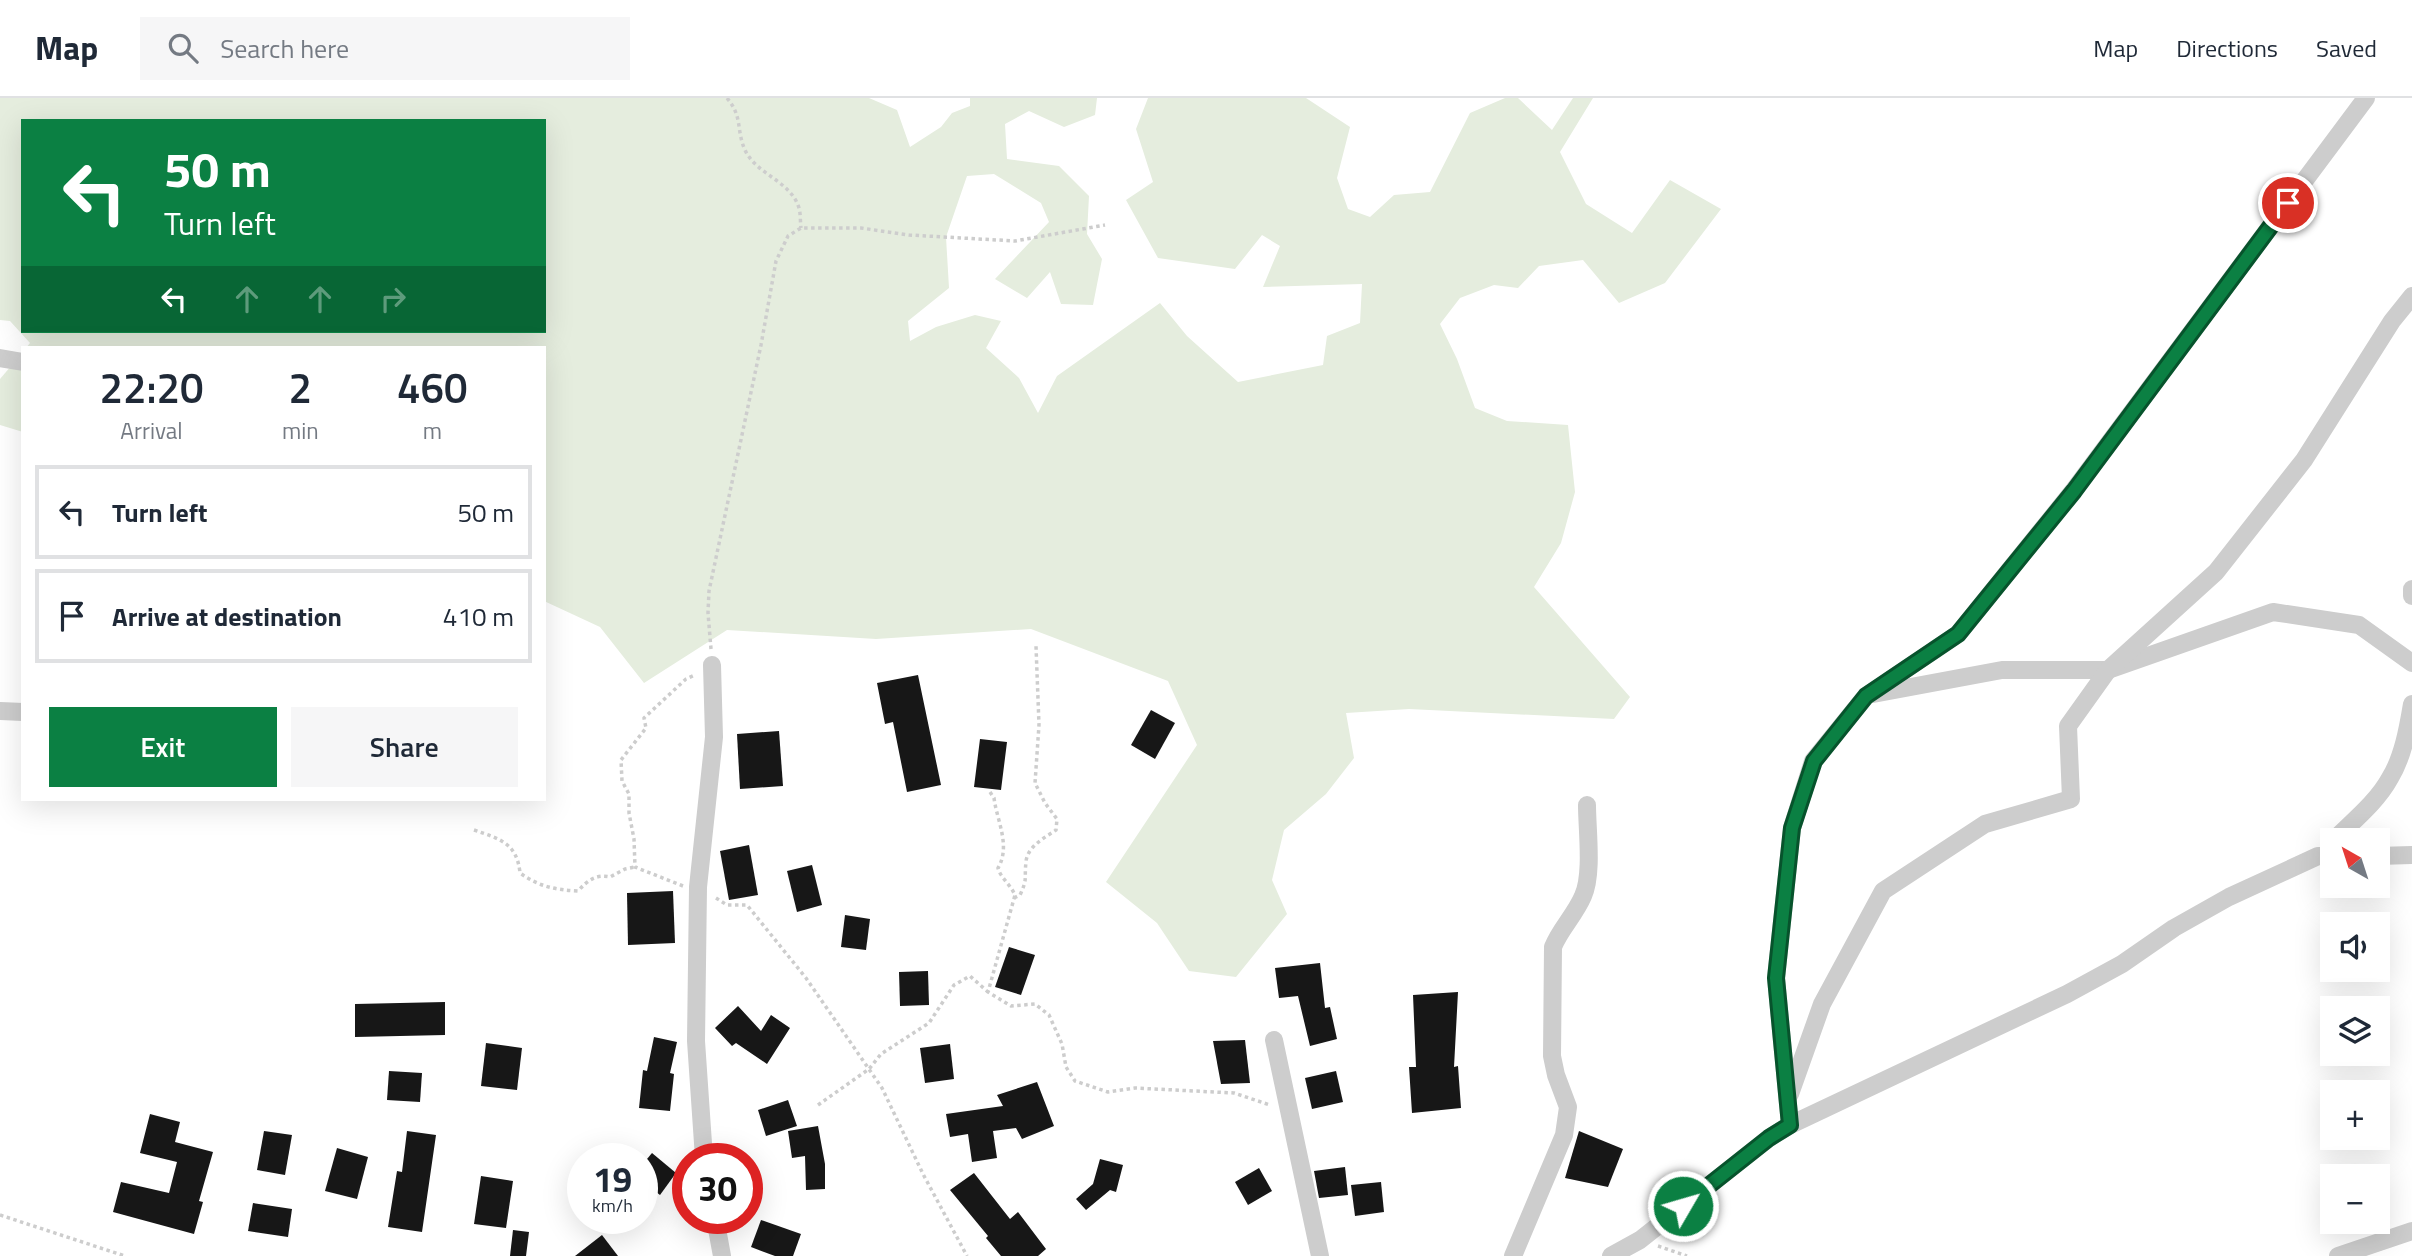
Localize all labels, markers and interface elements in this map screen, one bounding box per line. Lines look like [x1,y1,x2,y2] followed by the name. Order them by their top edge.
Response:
[140,17,630,80] search box
[35,23,98,73] text: Map
[164,29,202,67] icon: search
[220,29,349,68] text: Search here
[2093,30,2138,66] text: Map
[2176,30,2278,66] text: Directions
[2316,30,2377,66] text: Saved
[164,131,271,206] text: 50 m
[49,147,140,238] icon: left
[2258,173,2318,233] pin
[2269,184,2307,222] icon: arrive
[164,199,276,247] text: Turn left
[155,280,193,318] icon: left
[228,280,266,318] icon: ahead
[301,280,339,318] icon: ahead
[374,280,412,318] icon: right
[99,355,204,419] text: 22:20
[289,355,312,419] text: 2
[397,355,468,419] text: 460
[120,413,183,448] text: Arrival
[282,413,319,448] text: min
[423,413,442,448] text: m
[53,493,91,531] icon: left
[112,493,207,532] text: Turn left
[457,493,514,532] text: 50 m
[53,597,91,635] icon: arrive
[112,597,342,636] text: Arrive at destination
[443,597,514,636] text: 410 m
[49,707,277,787] button: Exit
[291,707,518,787] button: Share
[2320,828,2390,898] north arrow
[2320,828,2390,1234] map controls
[2320,912,2390,982] button: sound
[2320,996,2390,1066] button: layers
[2320,1080,2390,1150] button: +
[672,1143,763,1234] speed limit sign: 30
[593,1152,632,1206] text: 19
[2320,1164,2390,1234] button: −
[1646,1169,1720,1243] position arrow
[592,1192,633,1219] text: km/h

